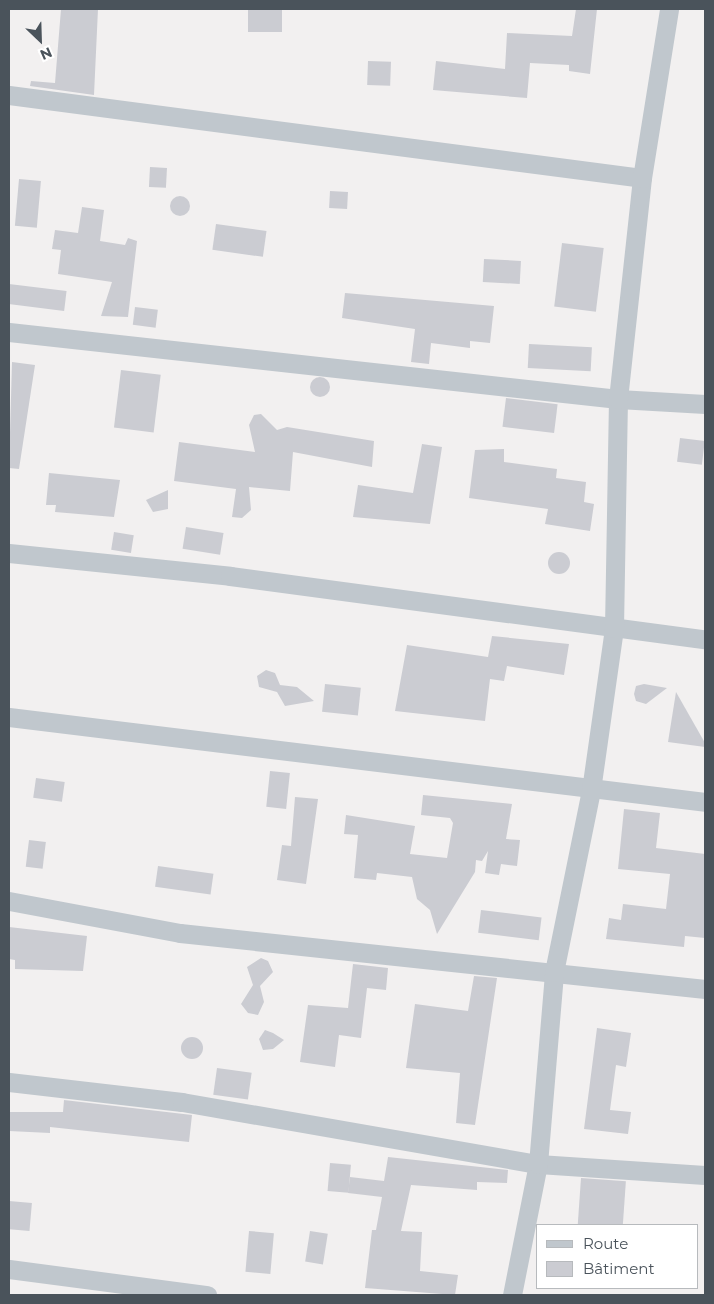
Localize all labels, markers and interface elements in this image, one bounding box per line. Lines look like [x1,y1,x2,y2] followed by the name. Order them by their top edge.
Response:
[15,15,65,65] north arrow
[37,43,55,64] text: N
[536,1224,699,1289] legend
[583,1234,628,1253] text: Route
[583,1259,655,1278] text: Bâtiment

